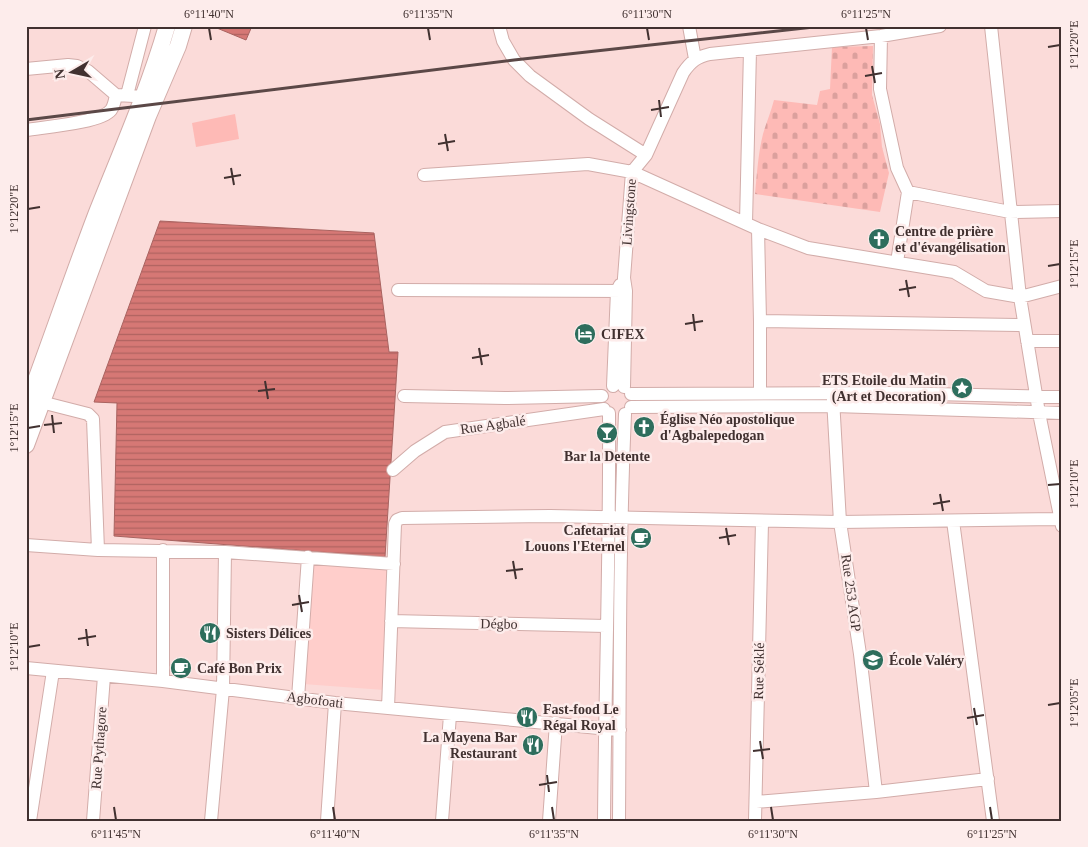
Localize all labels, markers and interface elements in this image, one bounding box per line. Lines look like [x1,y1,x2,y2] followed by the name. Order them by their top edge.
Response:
[184,7,234,21] text: 6°11'40"N
[403,7,453,21] text: 6°11'35"N
[622,7,672,21] text: 6°11'30"N
[841,7,891,21] text: 6°11'25"N
[1067,20,1081,70] text: 1°12'20"E
[48,48,98,98] north arrow
[51,68,68,80] text: N
[619,178,639,246] street label: Livingstone
[7,184,21,234] text: 1°12'20"E
[895,224,1006,255] place label: Centre de prière et d'évangélisation
[867,227,891,251] church icon: Centre de prière et d'évangélisation
[1067,239,1081,289] text: 1°12'15"E
[573,322,597,346] hotel icon: CIFEX
[601,327,645,342] place label: CIFEX
[822,373,946,405] place label: ETS Etoile du Matin (Art et Decoration)
[950,376,974,400] place icon: ETS Etoile du Matin (Art et Decoration)
[7,403,21,453] text: 1°12'15"E
[660,411,795,443] place label: Église Néo apostolique d'Agbalepedogan
[459,413,527,437] street label: Rue Agbalé
[632,415,656,439] church icon: Église Néo apostolique d'Agbalepedogan
[595,421,619,445] bar icon: Bar la Detente
[564,449,650,464] place label: Bar la Detente
[1067,459,1081,509] text: 1°12'10"E
[525,523,625,554] place label: Cafetariat Louons l'Eternel
[629,526,653,550] cafe icon: Cafetariat Louons l'Eternel
[838,553,864,633] street label: Rue 253 AGP
[480,616,518,632] street label: Dégbo
[198,621,222,645] restaurant icon: Sisters Délices
[7,622,21,672] text: 1°12'10"E
[226,626,312,641] place label: Sisters Délices
[751,642,767,700] street label: Rue Séklé
[861,648,885,672] school or university icon: École Valéry
[889,652,964,668] place label: École Valéry
[169,656,193,680] cafe icon: Café Bon Prix
[197,661,282,676] place label: Café Bon Prix
[1067,678,1081,728] text: 1°12'05"E
[286,689,344,711] street label: Agbofoati
[543,702,619,733] place label: Fast-food Le Régal Royal
[515,705,539,729] restaurant icon: Fast-food Le Régal Royal
[89,706,109,790] street label: Rue Pythagore
[423,730,517,761] place label: La Mayena Bar Restaurant
[521,733,545,757] restaurant icon: La Mayena Bar Restaurant
[91,827,141,841] text: 6°11'45"N
[310,827,360,841] text: 6°11'40"N
[529,827,579,841] text: 6°11'35"N
[748,827,798,841] text: 6°11'30"N
[967,827,1017,841] text: 6°11'25"N

